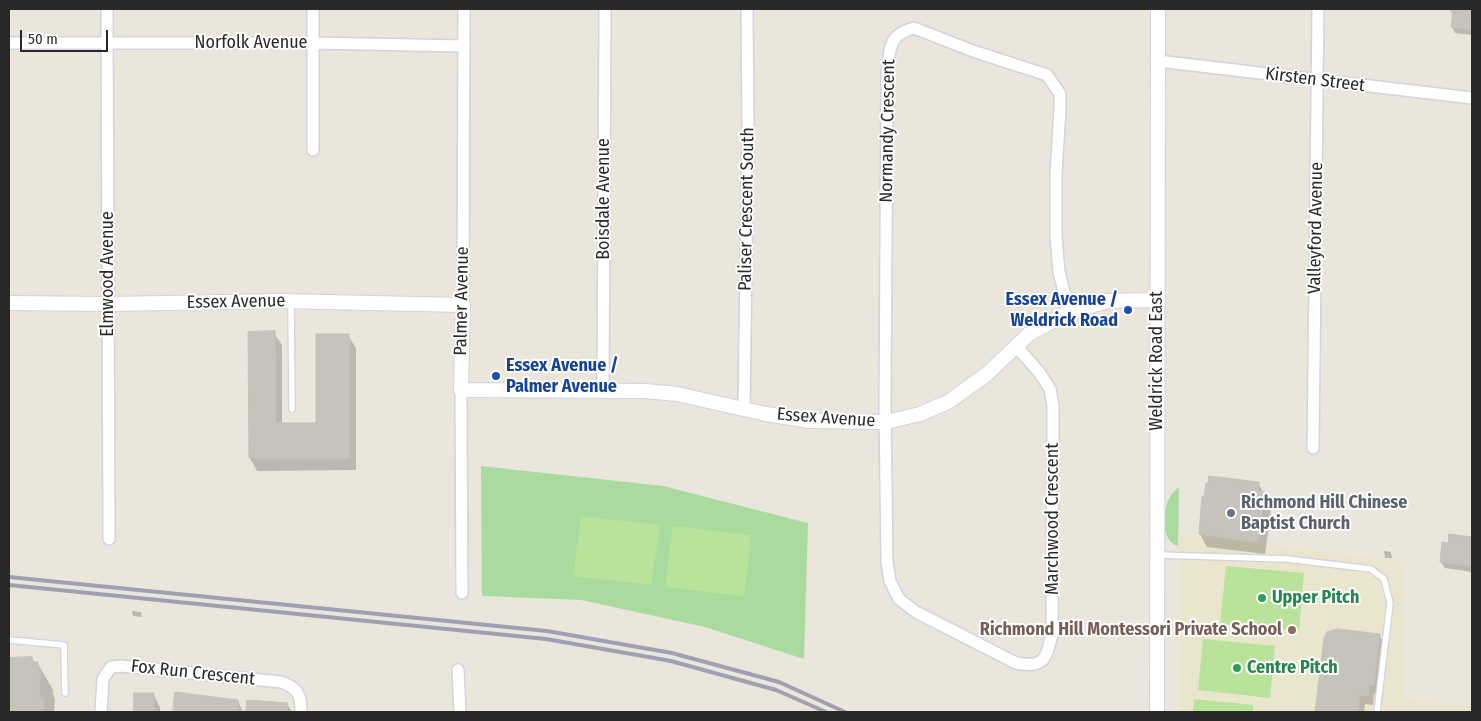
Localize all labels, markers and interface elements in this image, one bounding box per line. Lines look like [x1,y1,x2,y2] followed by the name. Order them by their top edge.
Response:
[22,20,110,52] scale bar
[28,30,58,48] text: 50 m
[195,32,307,54] street label: Norfolk Avenue
[876,59,900,203] street label: Normandy Crescent
[1264,63,1366,97] street label: Kirsten Street
[735,127,759,291] street label: Paliser Crescent South
[593,138,615,260] street label: Boisdale Avenue
[1304,162,1328,294] street label: Valleyford Avenue
[97,211,119,337] street label: Elmwood Avenue
[450,246,474,356] street label: Palmer Avenue
[1006,289,1118,332] place label: Essex Avenue / Weldrick Road
[187,290,285,314] street label: Essex Avenue
[1146,291,1168,431] street label: Weldrick Road East
[1122,304,1134,316] marker: Essex Avenue / Weldrick Road
[506,355,618,398] place label: Essex Avenue / Palmer Avenue
[490,370,502,382] marker: Essex Avenue / Palmer Avenue
[776,404,876,432] street label: Essex Avenue
[1042,443,1064,595] street label: Marchwood Crescent
[1241,492,1407,534] place label: Richmond Hill Chinese Baptist Church
[1225,507,1237,519] marker: Richmond Hill Chinese Baptist Church
[1272,587,1359,609] place label: Upper Pitch
[1256,592,1268,604] marker: Upper Pitch
[980,619,1282,641] place label: Richmond Hill Montessori Private School
[1286,624,1298,636] marker: Richmond Hill Montessori Private School
[130,656,256,690] street label: Fox Run Crescent
[1247,657,1338,679] place label: Centre Pitch
[1231,662,1243,674] marker: Centre Pitch

